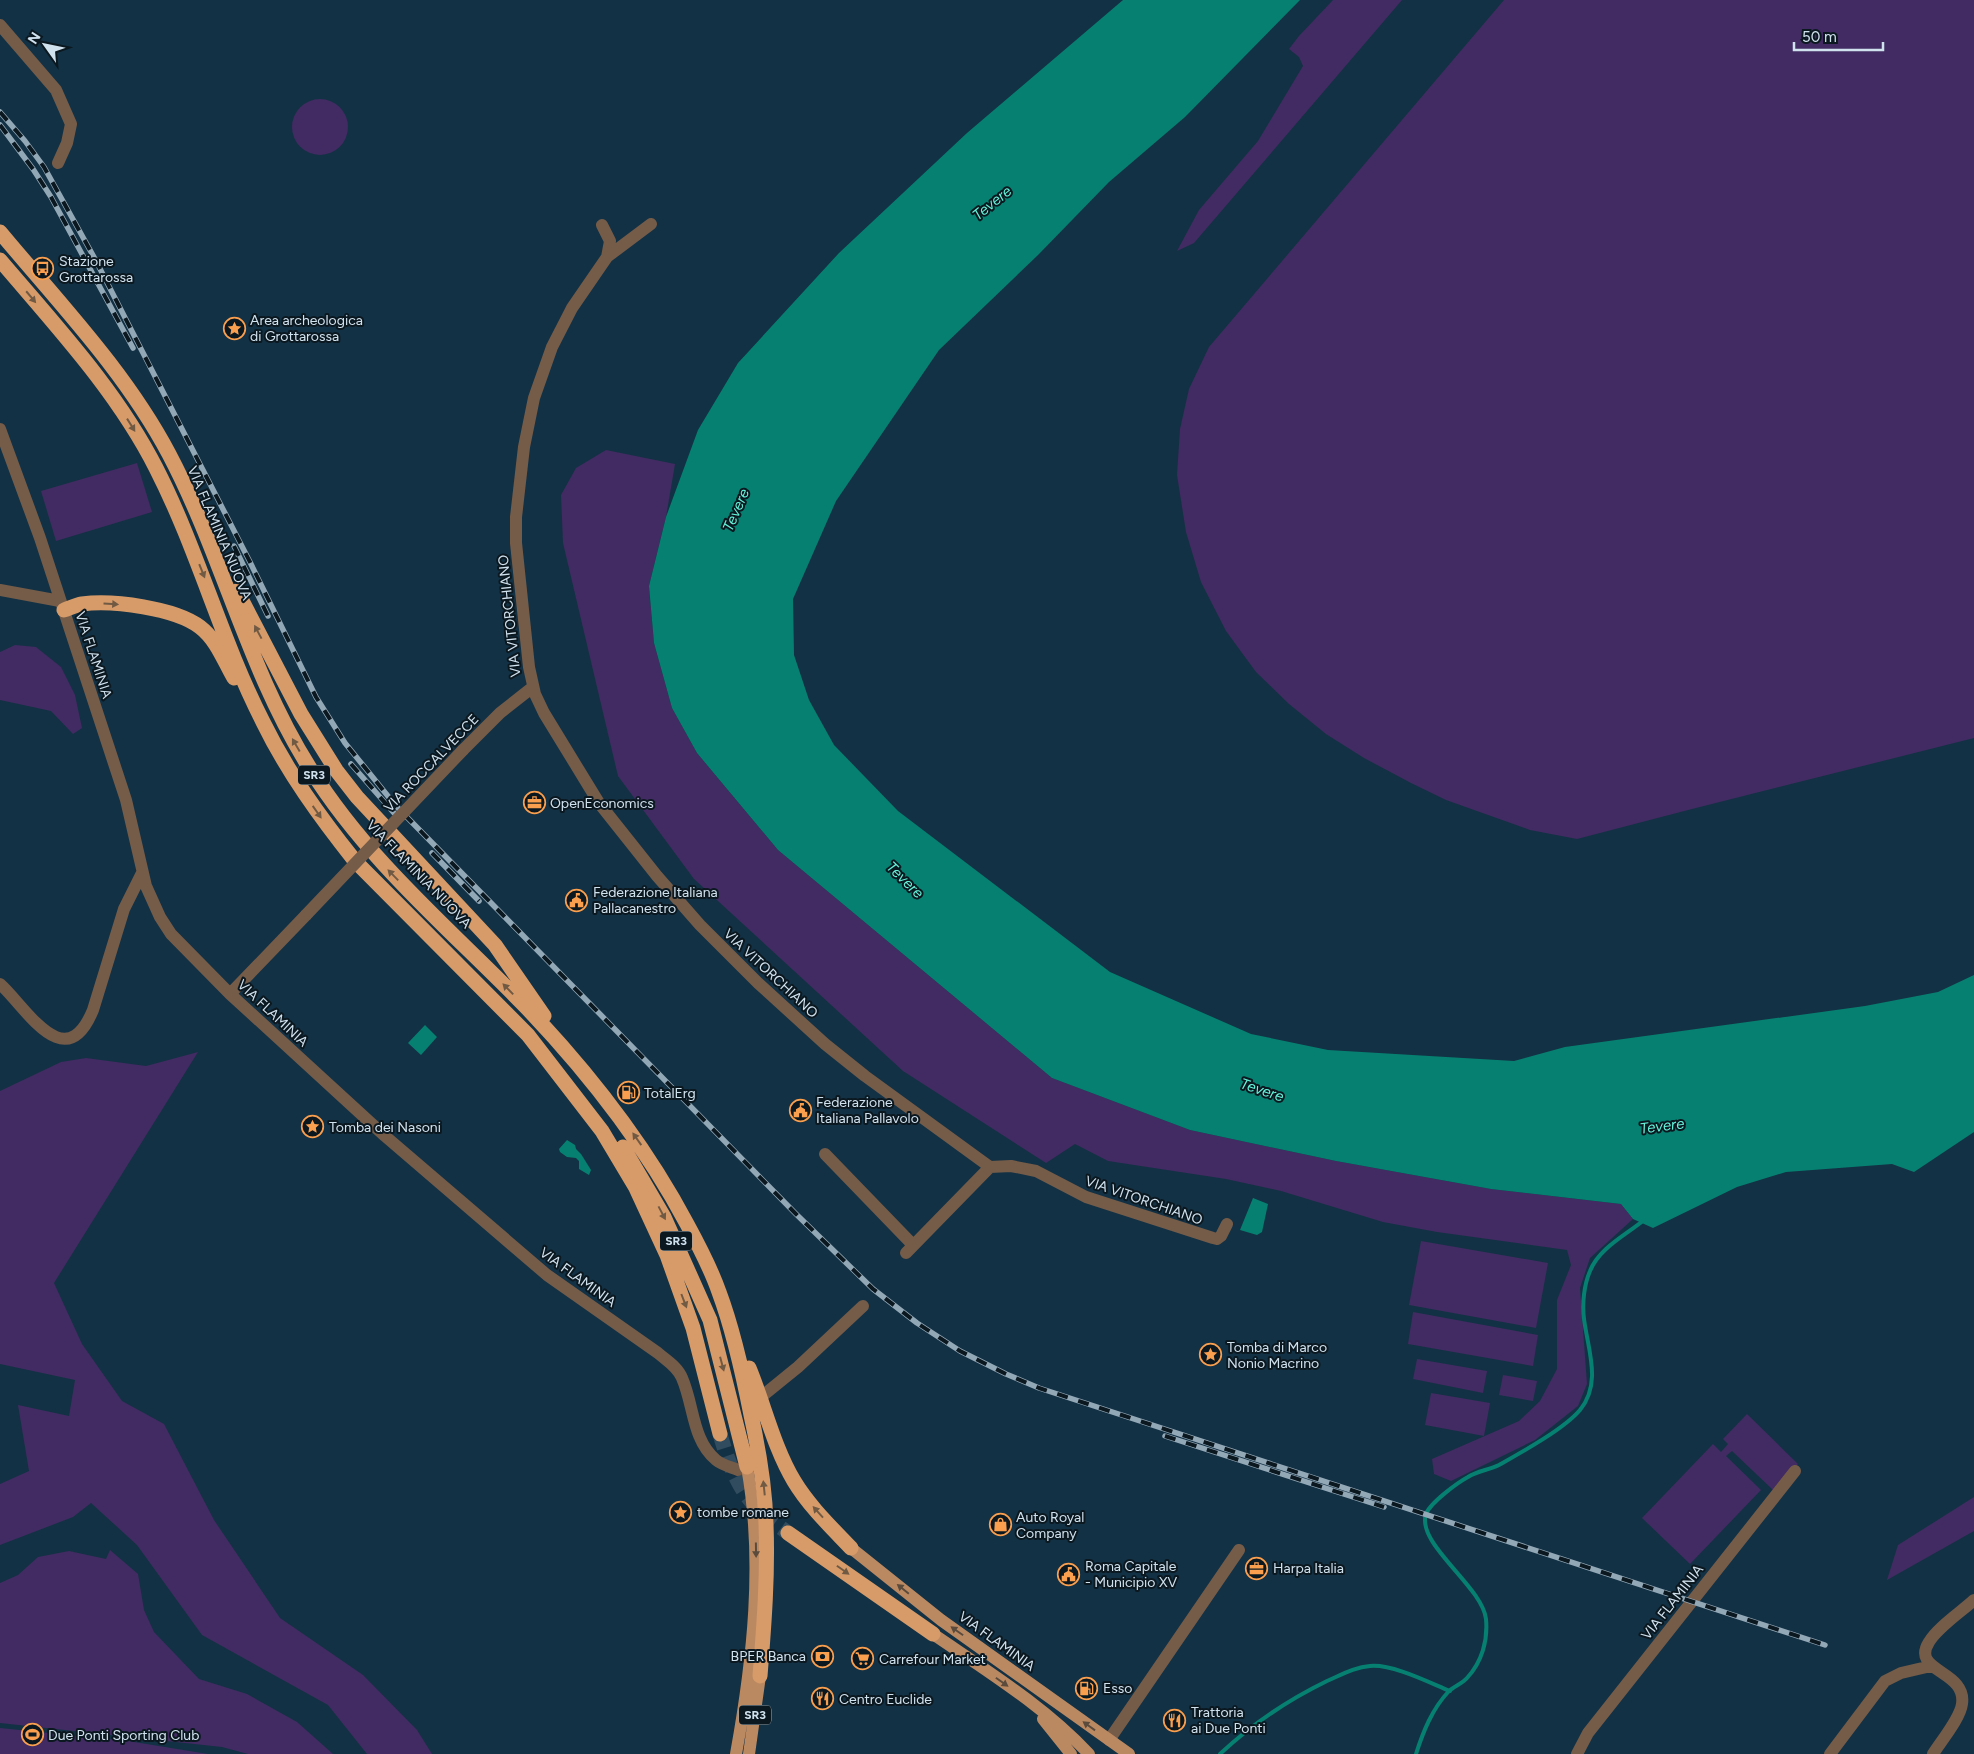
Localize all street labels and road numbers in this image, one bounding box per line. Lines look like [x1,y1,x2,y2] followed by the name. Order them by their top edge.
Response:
[184,464,256,603] street label: VIA FLAMINIA NUOVA
[495,554,524,678] street label: VIA VITORCHIANO
[71,609,116,701] street label: VIA FLAMINIA
[380,711,482,816] street label: VIA ROCCALVECCE
[298,766,330,784] road number: SR3
[362,817,475,932] street label: VIA FLAMINIA NUOVA
[720,925,821,1022] street label: VIA VITORCHIANO
[234,976,312,1051] street label: VIA FLAMINIA
[1083,1172,1205,1229] street label: VIA VITORCHIANO
[660,1232,692,1250] road number: SR3
[536,1244,620,1311] street label: VIA FLAMINIA
[1638,1561,1707,1643] street label: VIA FLAMINIA
[955,1608,1039,1675] street label: VIA FLAMINIA
[739,1706,771,1724] road number: SR3

